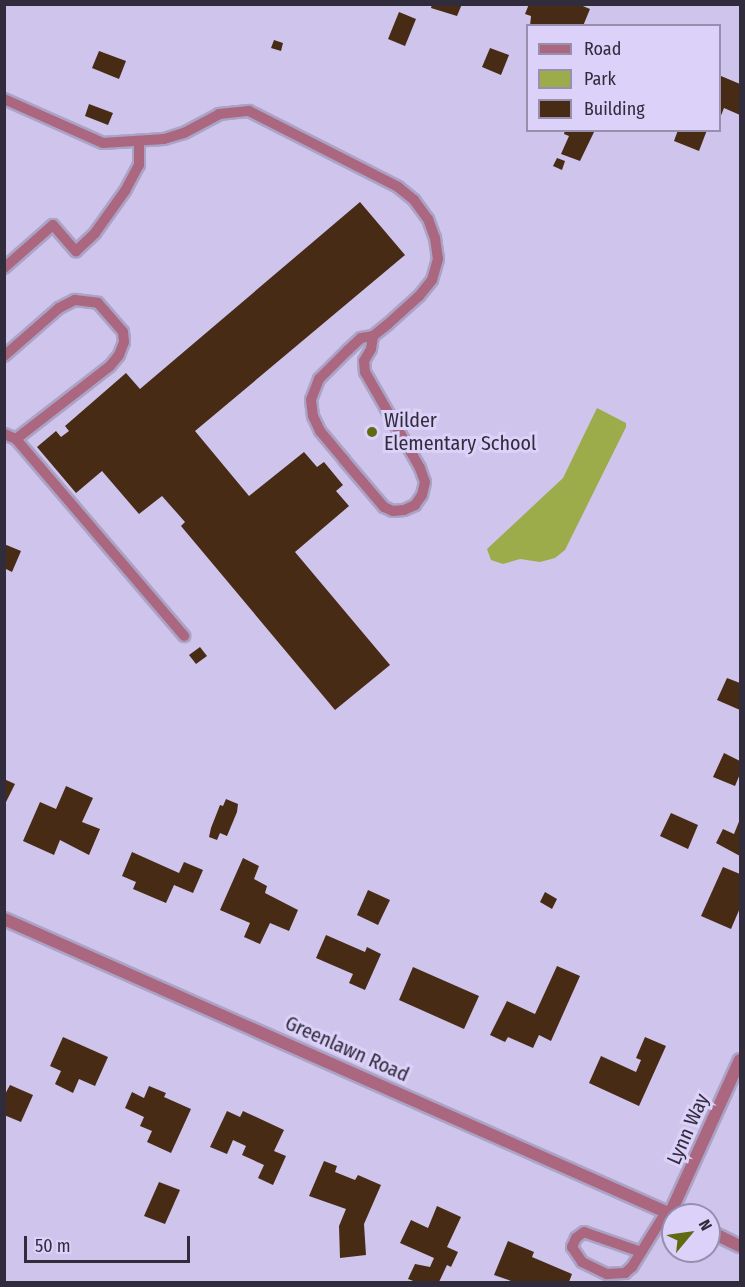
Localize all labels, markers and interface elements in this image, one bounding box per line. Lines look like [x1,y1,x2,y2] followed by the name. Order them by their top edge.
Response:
[526,24,721,132] legend
[584,38,621,60] text: Road
[584,68,616,90] text: Park
[584,98,645,120] text: Building
[384,408,536,455] place label: Wilder Elementary School
[365,425,379,439] marker: Wilder Elementary School
[281,1011,413,1087] street label: Greenlawn Road
[662,1090,714,1168] street label: Lynn Way
[661,1203,721,1263] north arrow
[695,1216,716,1234] text: N
[27,1224,194,1262] scale bar
[35,1235,71,1257] text: 50 m

